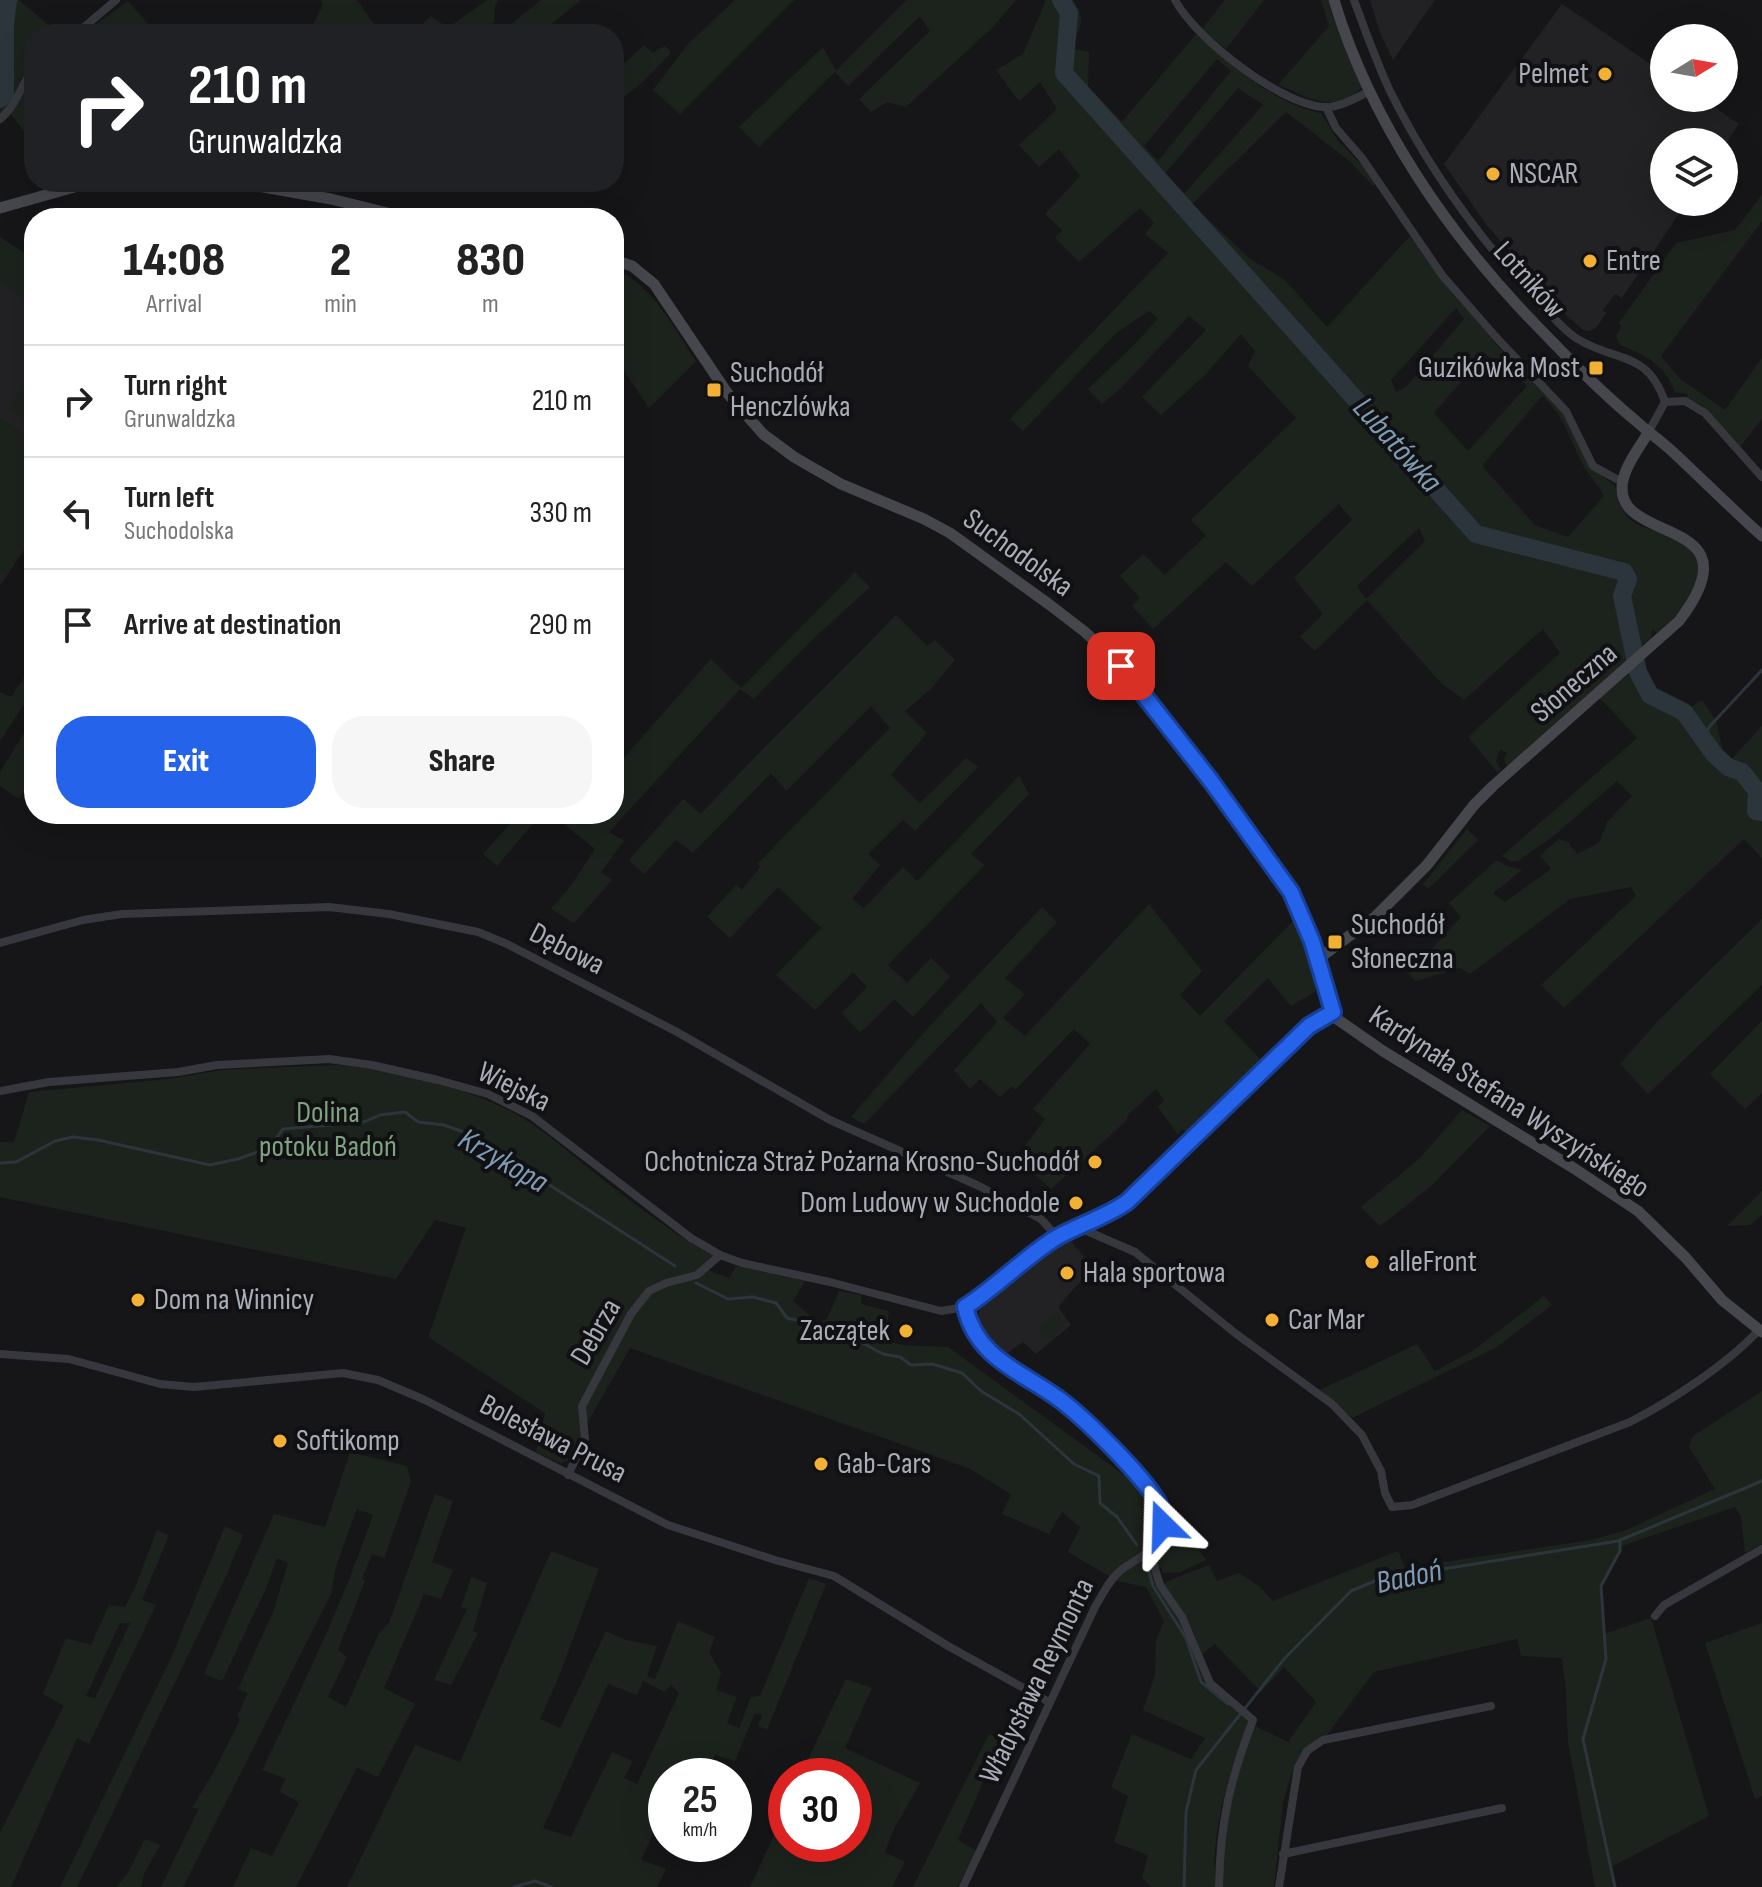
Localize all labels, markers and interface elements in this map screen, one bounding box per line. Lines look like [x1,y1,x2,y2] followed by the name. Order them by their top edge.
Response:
[1650,24,1738,112] north arrow
[1650,24,1738,216] map controls
[188,53,307,120] text: 210 m
[56,56,160,160] icon: right
[1518,56,1589,92] place label: Pelmet
[1596,65,1614,83] marker: Pelmet
[188,121,343,164] text: Grunwaldzka
[1650,128,1738,216] button: layers
[1509,156,1579,192] place label: NSCAR
[1484,165,1502,183] marker: NSCAR
[123,232,225,289] text: 14:08
[330,232,351,289] text: 2
[456,232,525,289] text: 830
[1485,234,1573,326] street label: Lotników
[1606,243,1661,279] place label: Entre
[1581,252,1599,270] marker: Entre
[146,289,202,320] text: Arrival
[324,289,357,320] text: min
[482,289,499,320] text: m
[1418,350,1580,386] place label: Guzikówka Most
[730,355,850,425] place label: Suchodół Henczlówka
[1587,359,1605,377] marker: Guzikówka Most
[124,368,227,404] text: Turn right
[56,379,100,423] icon: right
[705,381,723,399] marker: Suchodół Henczlówka
[532,383,592,419] text: 210 m
[1344,389,1450,501] water label: Lubatówka
[124,404,236,435] text: Grunwaldzka
[124,480,214,516] text: Turn left
[56,491,100,535] icon: left
[529,495,592,531] text: 330 m
[956,501,1080,605] street label: Suchodolska
[124,516,234,547] text: Suchodolska
[56,603,100,647] icon: arrive
[124,607,341,643] text: Arrive at destination
[529,607,592,643] text: 290 m
[1087,632,1155,700] pin
[1523,636,1625,730] street label: Słoneczna
[1099,644,1143,688] icon: arrive
[56,716,316,808] button: Exit
[332,716,592,808] button: Share
[1351,907,1454,977] place label: Suchodół Słoneczna
[523,915,611,983] street label: Dębowa
[1326,933,1344,951] marker: Suchodół Słoneczna
[1362,998,1656,1206] street label: Kardynała Stefana Wyszyńskiego
[472,1054,556,1120] street label: Wiejska
[259,1095,397,1165] park label: Dolina potoku Badoń
[451,1120,555,1202] water label: Krzykopa
[644,1144,1079,1180] place label: Ochotnicza Straż Pożarna Krosno-Suchodół
[1086,1153,1104,1171] marker: Ochotnicza Straż Pożarna Krosno-Suchodół
[800,1185,1060,1221] place label: Dom Ludowy w Suchodole
[1067,1194,1085,1212] marker: Dom Ludowy w Suchodole
[1388,1244,1477,1280] place label: alleFront
[1363,1253,1381,1271] marker: alleFront
[1083,1255,1226,1291] place label: Hala sportowa
[1058,1264,1076,1282] marker: Hala sportowa
[154,1282,315,1318] place label: Dom na Winnicy
[129,1291,147,1309] marker: Dom na Winnicy
[563,1293,629,1371] street label: Debrza
[1288,1302,1365,1338] place label: Car Mar
[1263,1311,1281,1329] marker: Car Mar
[800,1313,891,1349] place label: Zaczątek
[897,1322,915,1340] marker: Zaczątek
[474,1387,632,1491] street label: Bolesława Prusa
[296,1423,400,1459] place label: Softikomp
[271,1432,289,1450] marker: Softikomp
[837,1446,931,1482] place label: Gab-Cars
[812,1455,830,1473] marker: Gab-Cars
[1121,1483,1205,1567] position arrow
[1372,1551,1446,1603] water label: Badoń
[972,1573,1102,1789] street label: Władysława Reymonta
[768,1758,872,1862] speed limit sign: 30
[682,1776,718,1824] text: 25
[683,1818,717,1842] text: km/h

